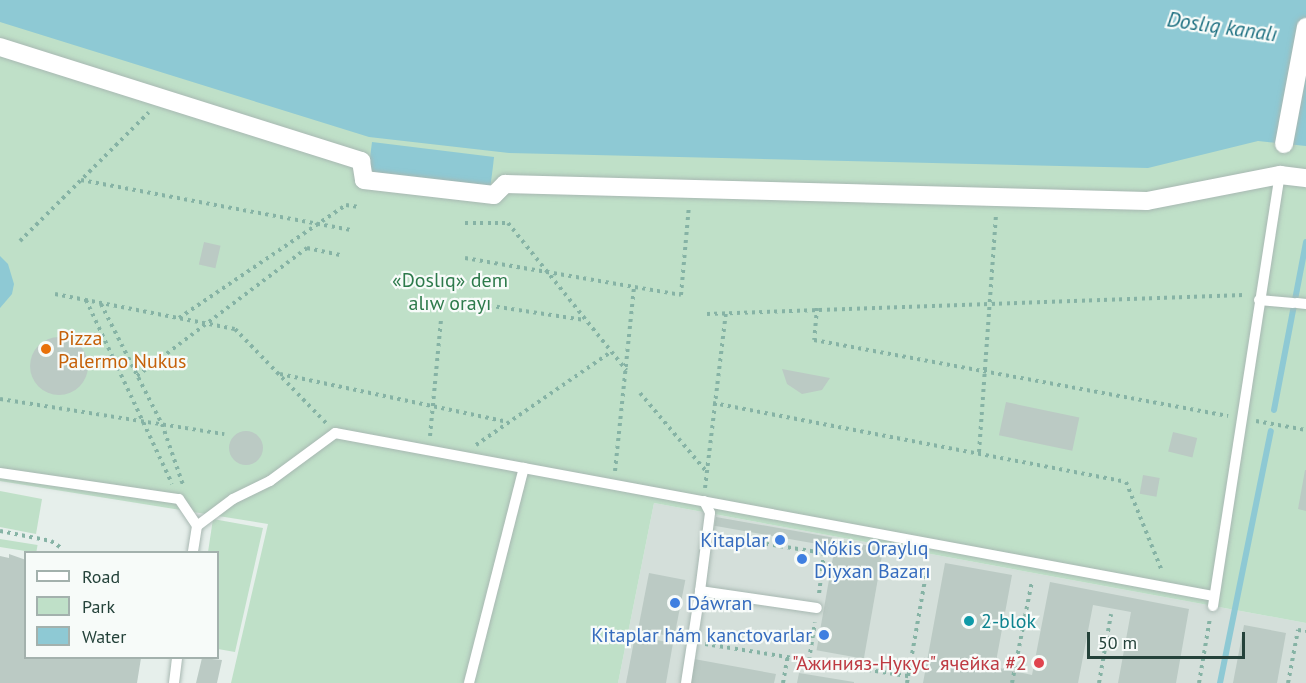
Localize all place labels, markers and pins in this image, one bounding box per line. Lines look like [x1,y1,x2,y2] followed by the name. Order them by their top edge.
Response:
[58,326,187,373] place label: Pizza Palermo Nukus
[39,342,53,356] marker: Pizza Palermo Nukus
[700,528,768,552] place label: Kitaplar
[773,533,787,547] marker: Kitaplar
[814,536,931,583] place label: Nókis Oraylıq Diyxan Bazarı
[795,552,809,566] marker: Nókis Oraylıq Diyxan Bazarı
[687,591,752,615] place label: Dáwran
[668,596,682,610] marker: Dáwran
[981,609,1036,633] place label: 2-blok
[962,614,976,628] marker: 2-blok
[591,623,812,647] place label: Kitaplar hám kanctovarlar
[817,628,831,642] marker: Kitaplar hám kanctovarlar
[790,651,1027,675] place label: "Ажинияз-Нукус" ячейка #2
[1032,656,1046,670] marker: "Ажинияз-Нукус" ячейка #2

